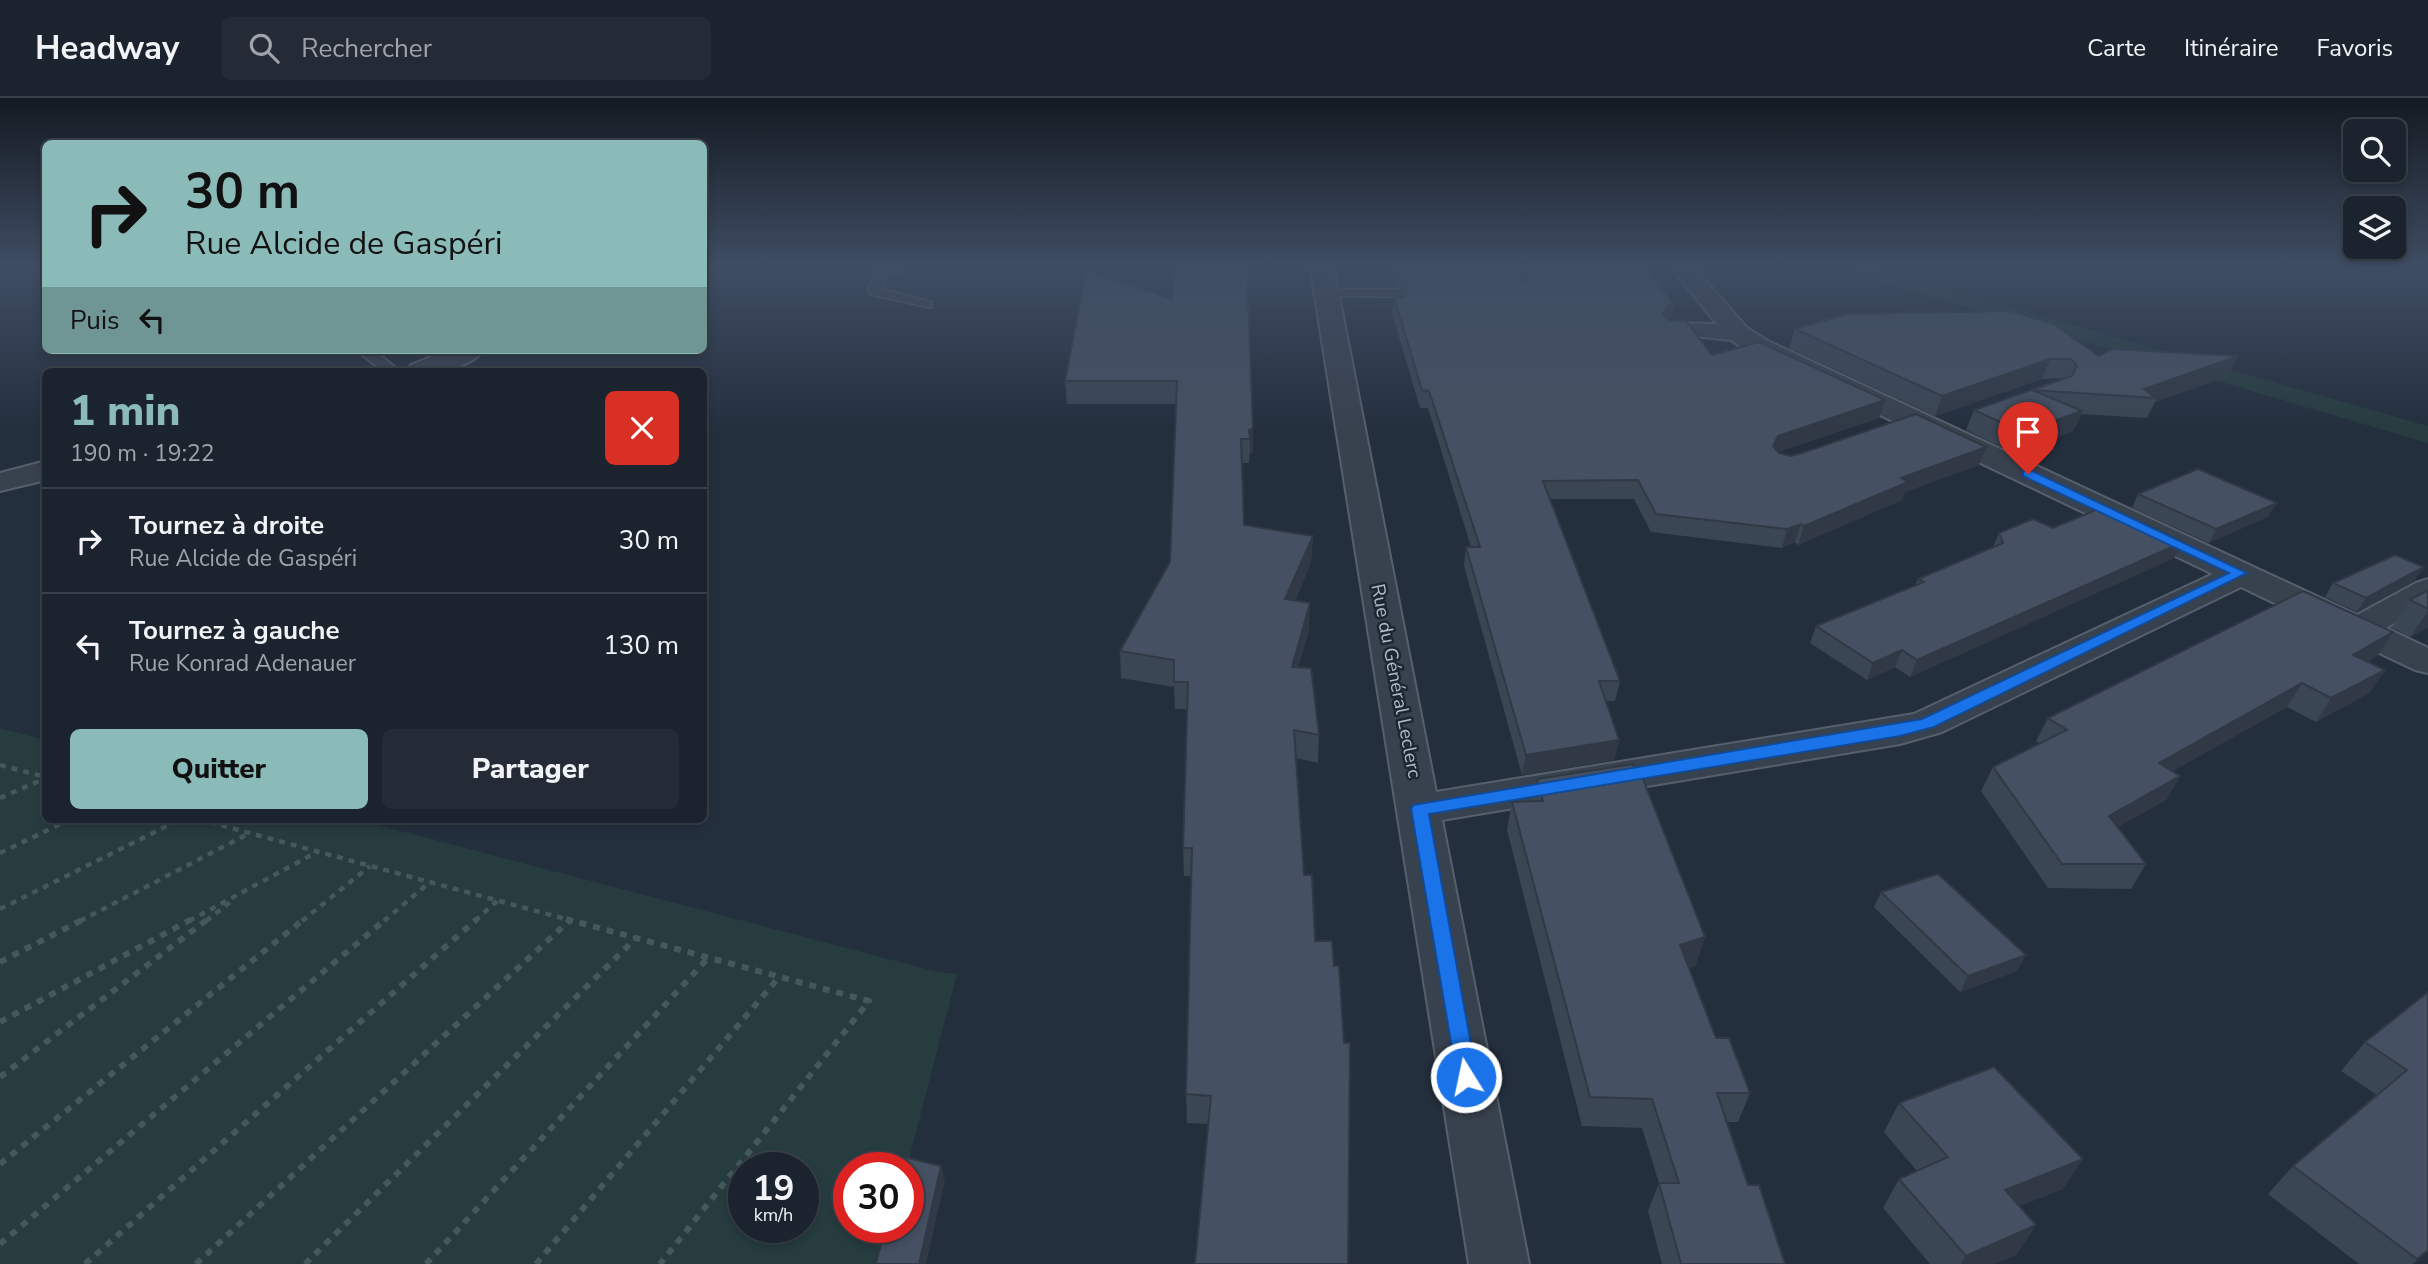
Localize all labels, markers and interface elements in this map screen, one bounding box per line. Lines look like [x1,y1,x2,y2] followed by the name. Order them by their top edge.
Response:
[221,17,711,80] search box
[35,26,179,71] text: Headway
[245,29,283,67] icon: search
[301,31,432,66] text: Rechercher
[2087,32,2146,64] text: Carte
[2184,32,2278,64] text: Itinéraire
[2316,32,2393,64] text: Favoris
[2343,119,2406,259] map controls
[2343,119,2406,182] button: search
[185,158,300,225] text: 30 m
[70,168,161,259] icon: right
[2343,196,2406,259] button: layers
[185,222,502,265] text: Rue Alcide de Gaspéri
[133,301,171,339] icon: left
[70,303,119,338] text: Puis
[70,383,180,440] text: 1 min
[605,391,679,465] button: close
[1998,402,2058,474] pin
[2009,413,2047,451] icon: arrive
[70,438,215,469] text: 190 m · 19:22
[129,508,324,543] text: Tournez à droite
[70,522,108,560] icon: right
[619,523,679,558] text: 30 m
[129,543,357,574] text: Rue Alcide de Gaspéri
[1364,582,1428,781] street label: Rue du Général Leclerc
[129,613,340,648] text: Tournez à gauche
[70,627,108,665] icon: left
[603,628,679,663] text: 130 m
[129,648,356,679] text: Rue Konrad Adenauer
[70,729,368,809] button: Quitter
[382,729,679,809] button: Partager
[1429,1040,1503,1114] position arrow
[833,1152,924,1243] speed limit sign: 30
[752,1165,795,1212] text: 19
[754,1203,793,1227] text: km/h

